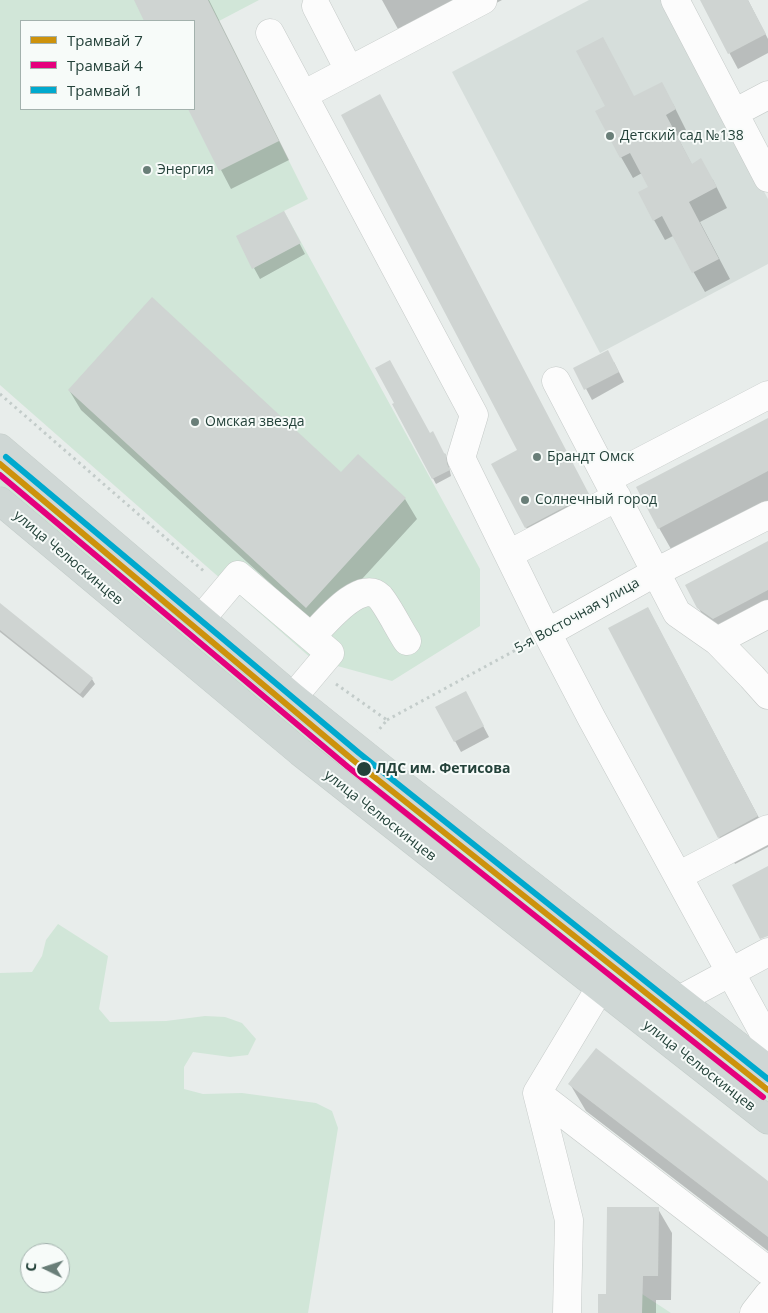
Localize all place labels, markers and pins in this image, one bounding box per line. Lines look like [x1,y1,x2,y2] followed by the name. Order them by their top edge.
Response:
[620,128,744,144] place label: Детский сад №138
[604,130,616,142] marker: Детский сад №138
[157,162,214,178] place label: Энергия
[141,164,153,176] marker: Энергия
[205,414,305,430] place label: Омская звезда
[189,416,201,428] marker: Омская звезда
[547,449,634,465] place label: Брандт Омск
[531,451,543,463] marker: Брандт Омск
[535,492,657,508] place label: Солнечный город
[519,494,531,506] marker: Солнечный город
[355,760,373,778] marker: ЛДС им. Фетисова
[376,761,510,777] place label: ЛДС им. Фетисова

